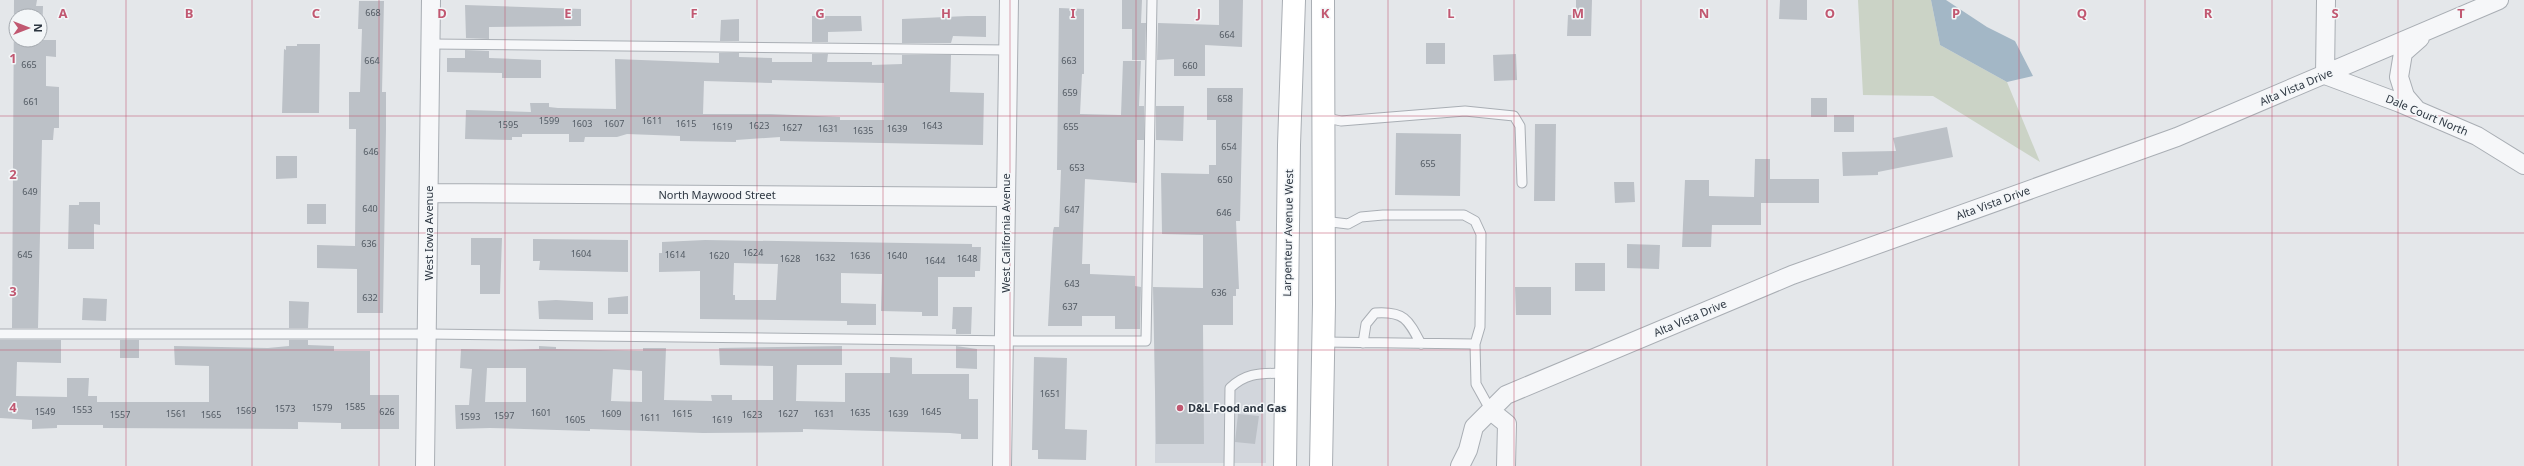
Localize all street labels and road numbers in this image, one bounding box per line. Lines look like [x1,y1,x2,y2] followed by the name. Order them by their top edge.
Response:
[2257,64,2335,109] street label: Alta Vista Drive
[2384,90,2471,139] street label: Dale Court North
[1279,169,1296,297] street label: Larpenteur Avenue West
[998,173,1013,293] street label: West California Avenue
[1954,182,2032,223] street label: Alta Vista Drive
[421,186,436,280] street label: West Iowa Avenue
[658,187,776,202] street label: North Maywood Street
[1651,295,1729,340] street label: Alta Vista Drive

